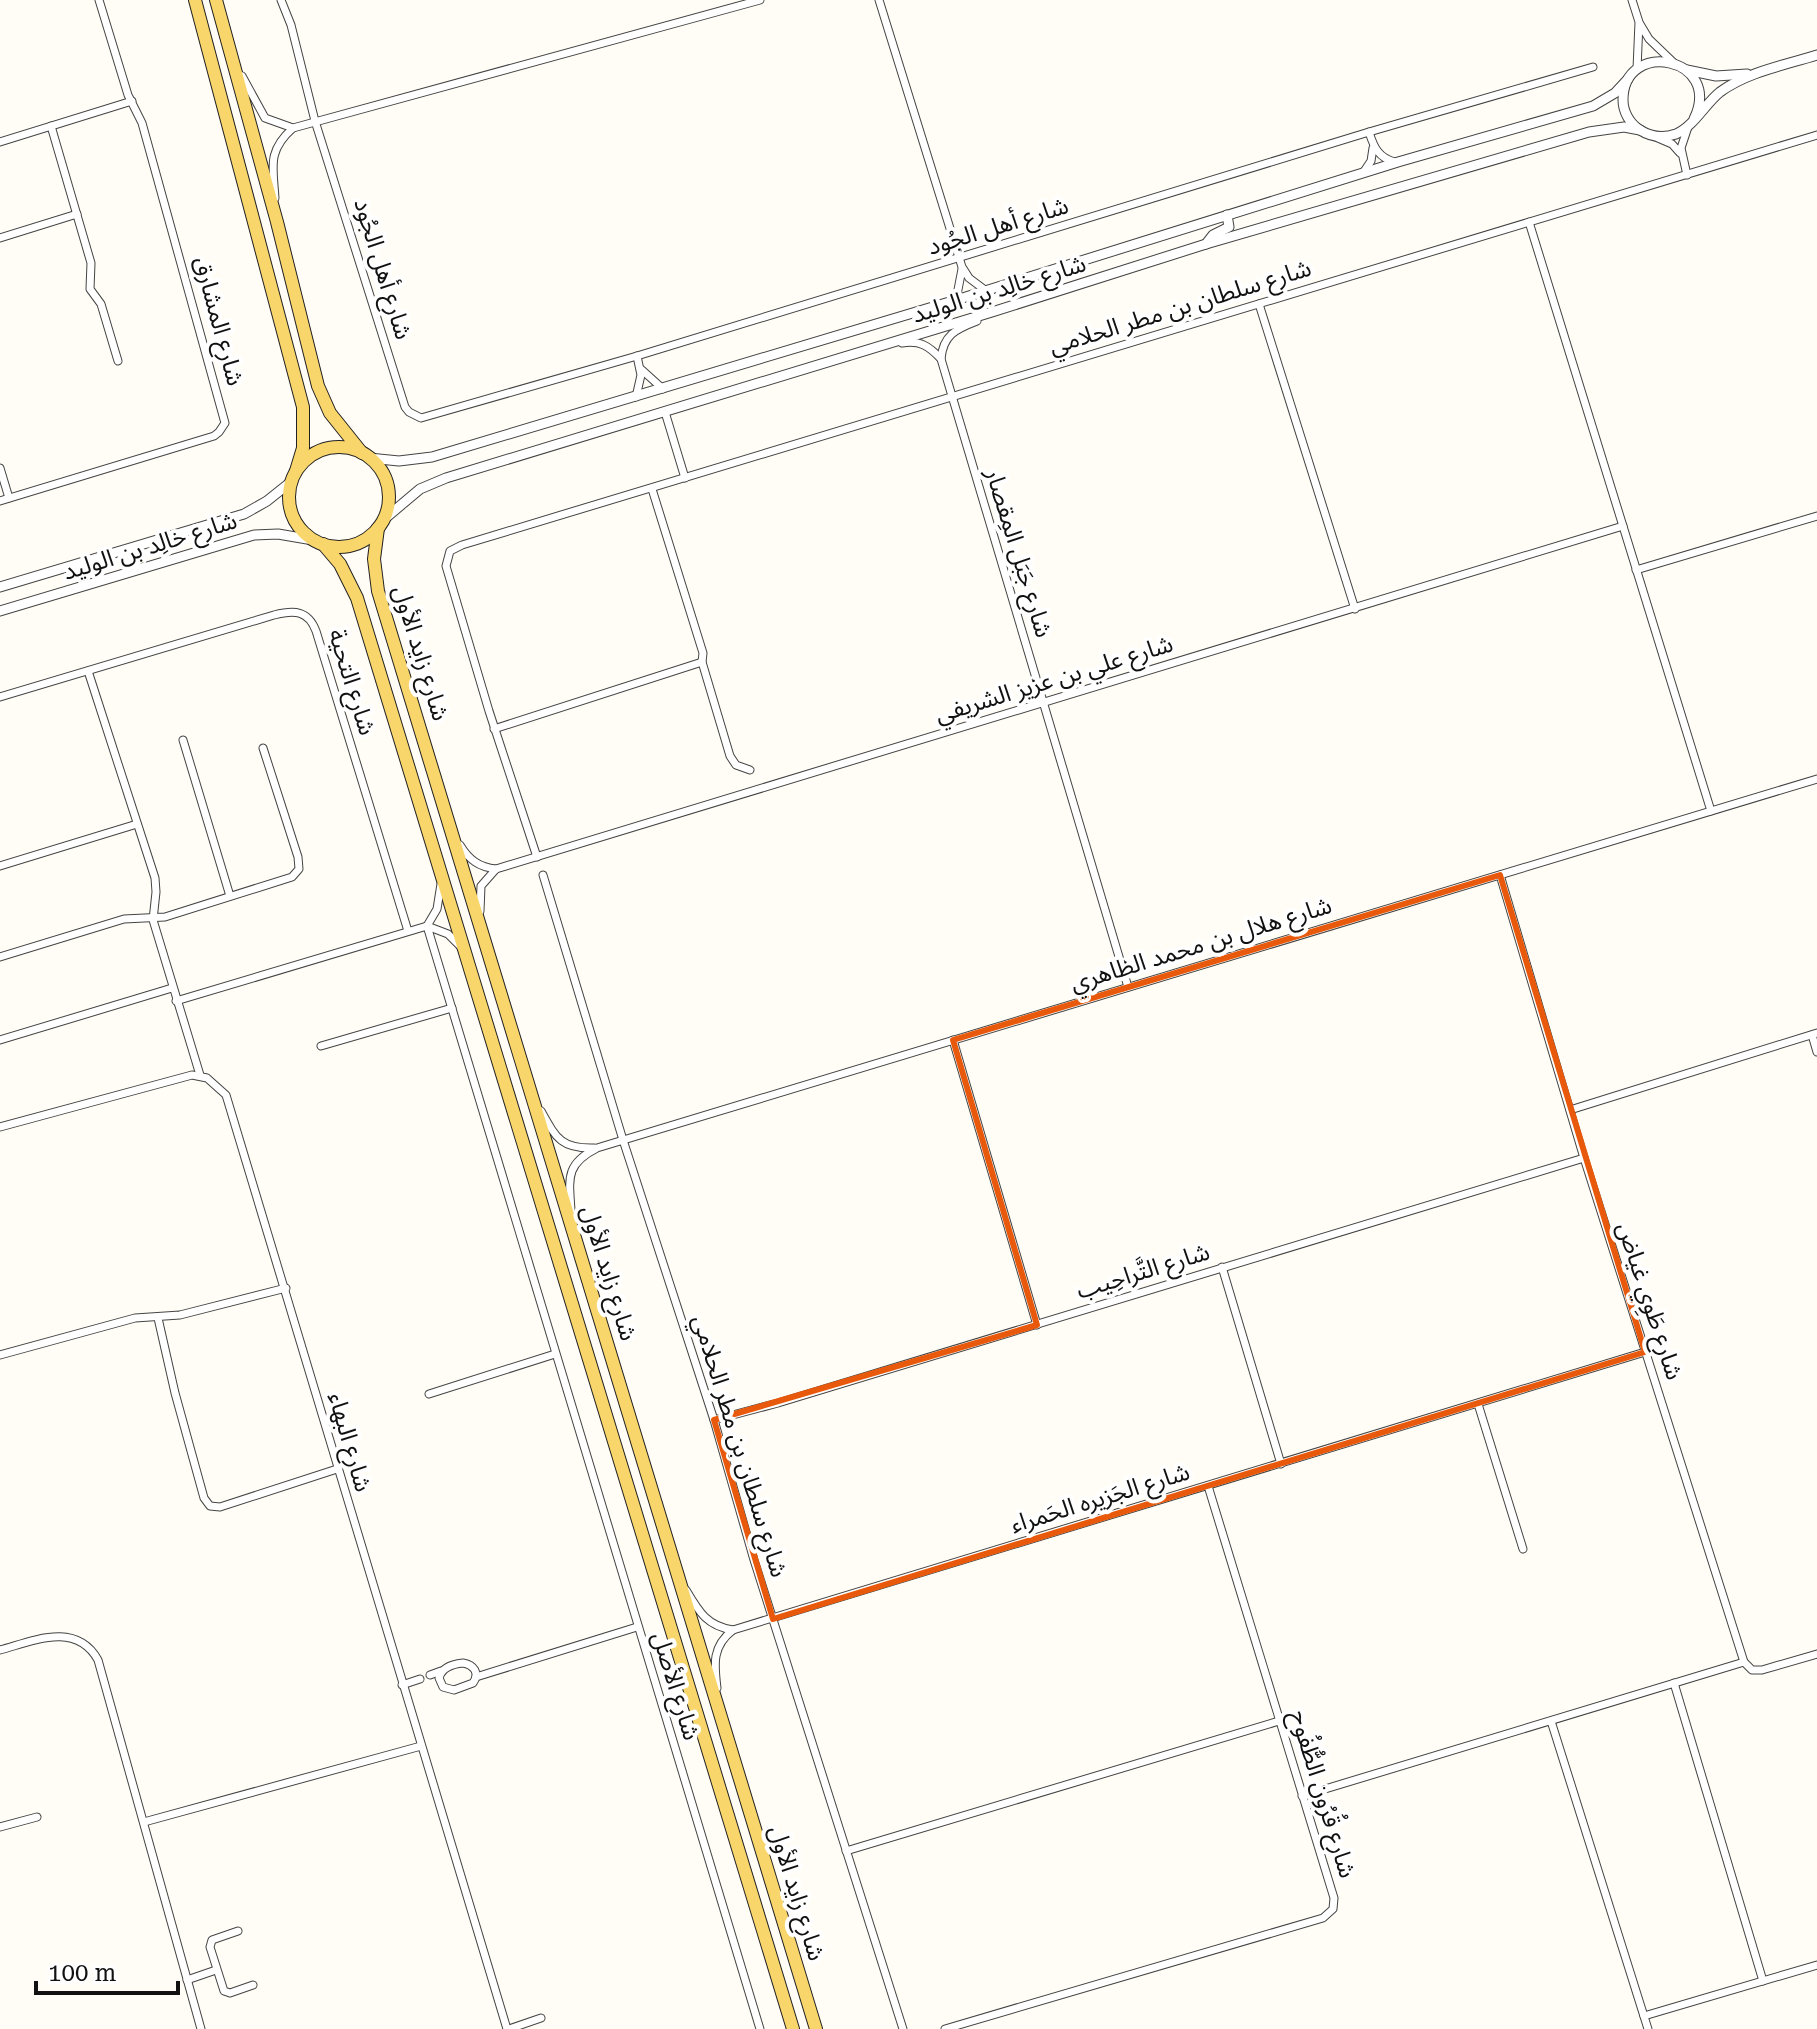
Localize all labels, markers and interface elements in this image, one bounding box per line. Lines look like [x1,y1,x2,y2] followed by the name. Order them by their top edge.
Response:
[924,189,1073,264] street label: شارع أهل الجُود
[345,195,420,344] street label: شارع أهل الجُود
[909,249,1090,332] street label: شارع خالِد بن الوليد
[185,253,250,390] street label: شارع المشارق
[1046,254,1316,365] street label: شارع سلطان بن مطر الحلامي
[977,464,1058,642] street label: شارع جَبَل المِقصار
[60,506,241,589] street label: شارع خالِد بن الوليد
[384,582,455,725] street label: شارع زايد الأول
[320,625,381,739] street label: شارع التحية
[932,629,1178,733] street label: شارع علي بن عزيز الشريفي
[1067,891,1336,1002] street label: شارع هلال بن محمد الظاهري
[572,1202,643,1345] street label: شارع زايد الأول
[1607,1219,1689,1385] street label: شارع طَوِي غياض
[1073,1236,1214,1307] street label: شارع التَّراحِيب
[682,1312,793,1582] street label: شارع سلطان بن مطر الحلامي
[320,1389,378,1496] street label: شارع البهاء
[1007,1457,1194,1541] street label: شارع الجَزيره الحَمراء
[643,1628,706,1744] street label: شارع الأصل
[1281,1705,1366,1882] street label: شارع قُرُون الطُّفُوح
[760,1822,831,1965] street label: شارع زايد الأول
[36,1945,178,1995] scale bar
[48,1959,116,1987] text: 100 m

